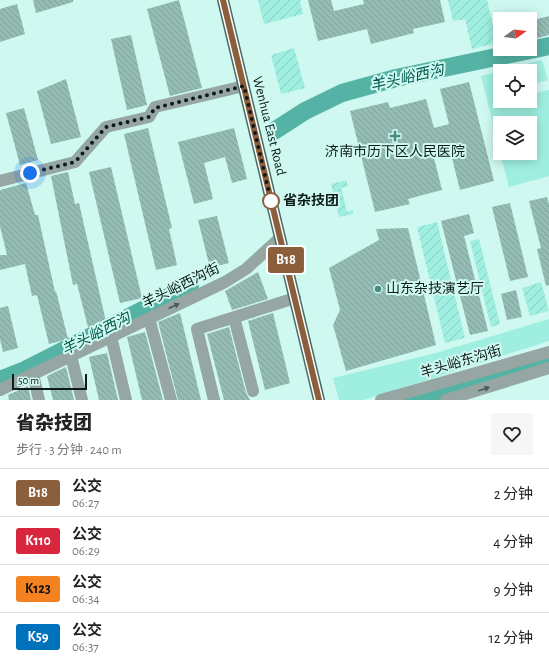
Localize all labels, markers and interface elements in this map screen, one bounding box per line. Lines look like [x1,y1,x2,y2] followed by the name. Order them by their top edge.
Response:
[493,12,537,56] north arrow
[493,12,537,160] map controls
[369,61,447,94] water label: 羊头峪西沟
[493,64,537,108] button: locate
[250,75,288,177] street label: Wenhua East Road
[493,116,537,160] button: layers
[389,130,401,142] marker: 济南市历下区人民医院
[325,144,465,159] place label: 济南市历下区人民医院
[20,163,40,183] your location
[262,192,280,210] marker: 省杂技团
[283,193,339,208] place label: 省杂技团
[263,247,309,273] line badge: B18
[276,253,296,267] text: B18
[140,260,222,311] street label: 羊头峪西沟街
[386,281,484,296] place label: 山东杂技演艺厅
[373,284,383,294] marker: 山东杂技演艺厅
[168,303,180,309] one-way arrow
[59,308,135,358] water label: 羊头峪西沟
[418,343,503,380] street label: 羊头峪东沟街
[12,372,87,391] scale bar
[18,375,39,386] text: 50 m
[478,385,490,391] one-way arrow
[491,413,533,455] button: heart
[16,414,92,433] text: 省杂技团
[16,444,122,457] text: 步行 · 3 分钟 · 240 m
[72,479,102,494] text: 公交
[28,486,48,500] text: B18
[494,487,533,502] text: 2 分钟
[72,497,99,510] text: 06:27
[72,527,102,542] text: 公交
[25,534,51,548] text: K110
[493,535,533,550] text: 4 分钟
[72,545,100,558] text: 06:29
[72,575,102,590] text: 公交
[25,582,51,596] text: K123
[493,583,533,598] text: 9 分钟
[72,593,100,606] text: 06:34
[72,623,102,638] text: 公交
[28,630,49,644] text: K59
[489,631,533,646] text: 12 分钟
[72,641,99,654] text: 06:37

